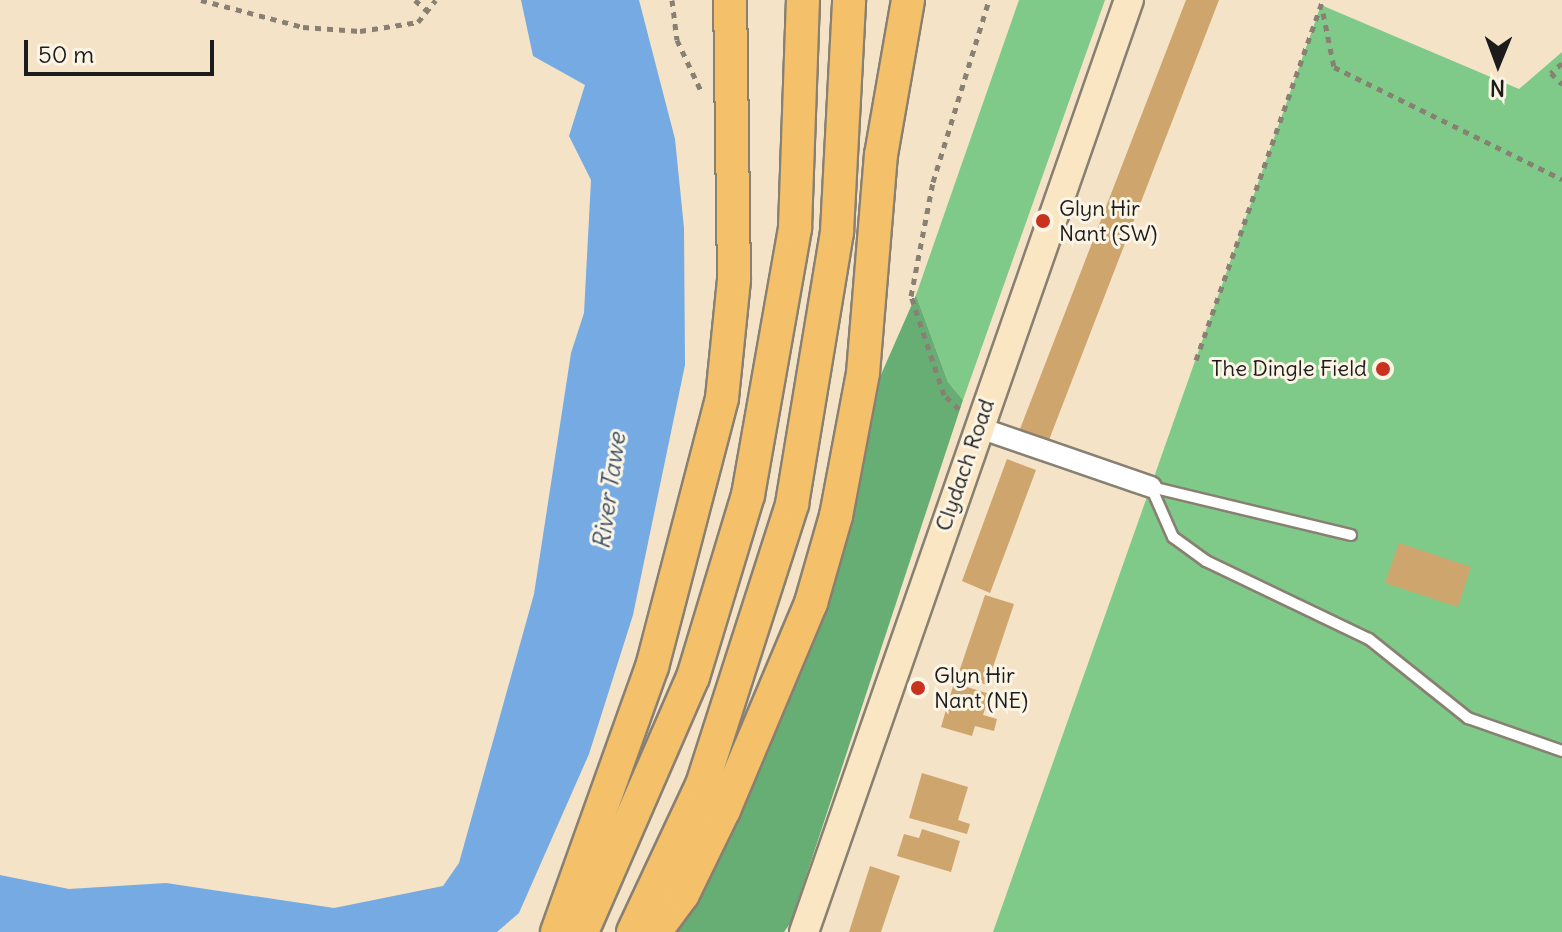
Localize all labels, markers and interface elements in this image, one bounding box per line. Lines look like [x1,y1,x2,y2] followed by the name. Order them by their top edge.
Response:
[28,24,218,74] scale bar
[1458,24,1538,104] north arrow
[38,39,94,69] text: 50 m
[1490,74,1505,102] text: N
[1059,195,1157,246] place label: Glyn Hir Nant (SW)
[1034,212,1052,230] marker: Glyn Hir Nant (SW)
[1211,356,1367,382] place label: The Dingle Field
[1374,360,1392,378] marker: The Dingle Field
[930,395,1000,535] street label: Clydach Road
[587,431,631,551] water label: River Tawe
[934,662,1028,714] place label: Glyn Hir Nant (NE)
[909,679,927,697] marker: Glyn Hir Nant (NE)

